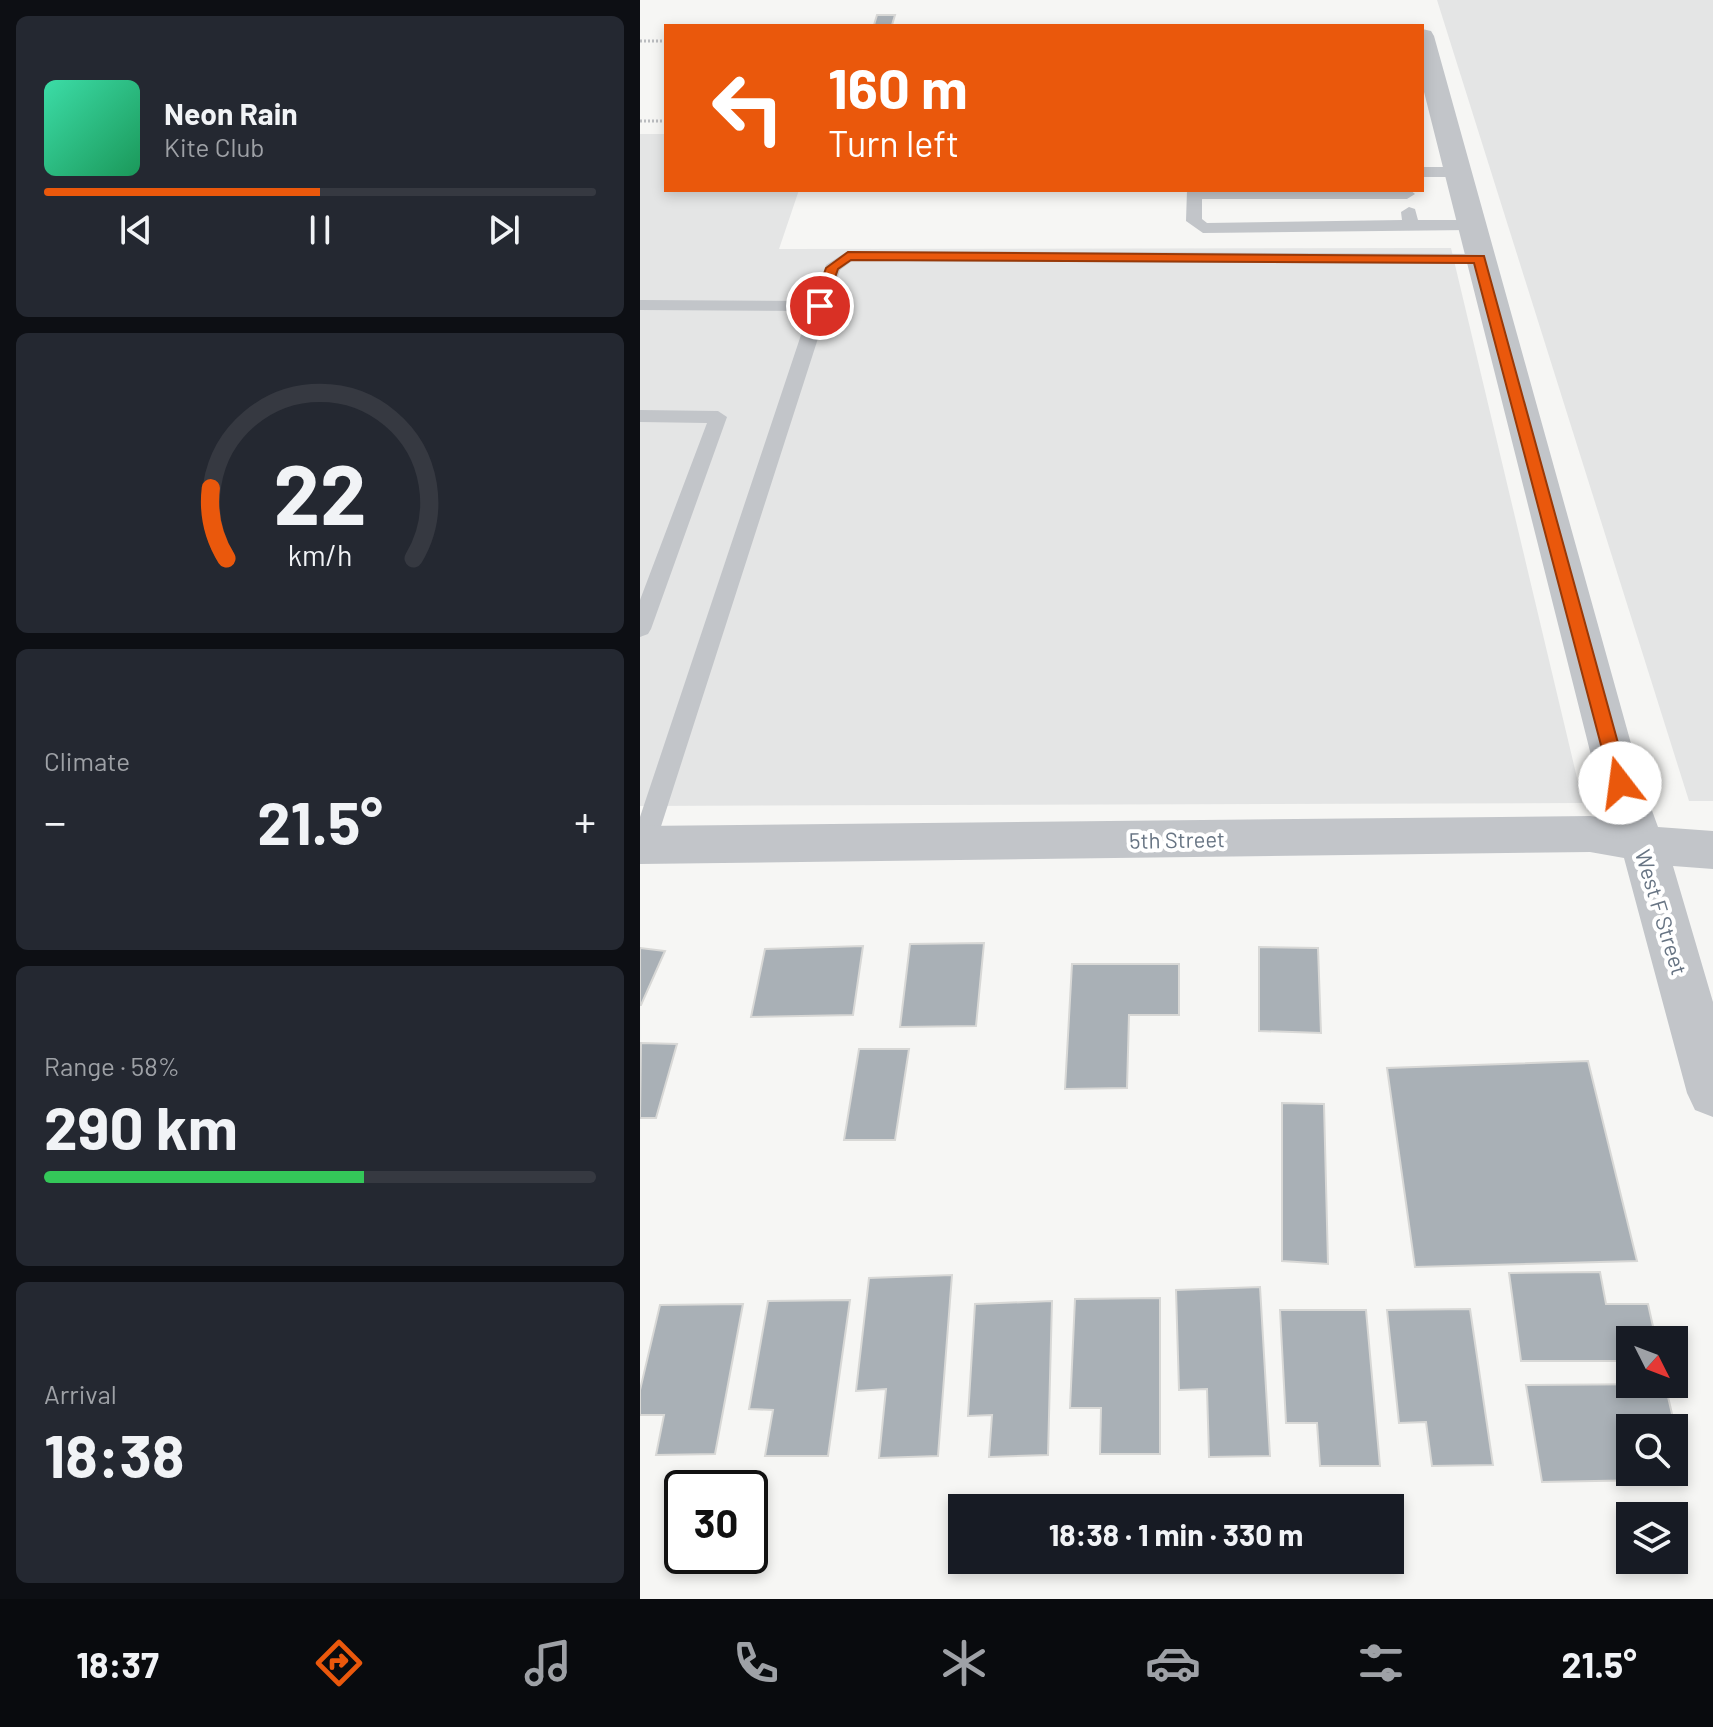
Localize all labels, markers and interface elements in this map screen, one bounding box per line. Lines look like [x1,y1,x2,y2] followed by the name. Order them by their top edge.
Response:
[828,53,968,120] text: 160 m
[696,56,800,160] icon: left
[164,95,298,131] text: Neon Rain
[828,121,959,164] text: Turn left
[164,131,265,162] text: Kite Club
[114,208,158,252] icon: previous
[298,208,342,252] icon: pause
[482,208,526,252] icon: next
[786,272,854,340] pin
[798,284,842,328] icon: arrive
[273,441,367,541] text: 22
[288,537,352,572] text: km/h
[1578,741,1662,825] position arrow
[44,745,130,776] text: Climate
[257,785,383,857] text: 21.5°
[44,794,66,847] text: −
[574,794,596,847] text: +
[1129,825,1225,853] street label: 5th Street
[1631,846,1693,978] street label: West F Street
[44,1050,180,1081] text: Range · 58%
[44,1090,238,1162] text: 290 km
[1616,1326,1688,1398] north arrow
[1616,1326,1688,1574] map controls
[44,1378,117,1409] text: Arrival
[1616,1414,1688,1486] button: search
[44,1418,184,1490] text: 18:38
[664,1470,768,1574] speed limit sign: 30
[1616,1502,1688,1574] button: layers
[1049,1516,1303,1552] text: 18:38 · 1 min · 330 m
[311,1635,367,1691] icon: directions
[520,1635,576,1691] icon: music
[728,1635,784,1691] icon: phone
[936,1635,992,1691] icon: climate
[1145,1635,1201,1691] icon: car
[1353,1635,1409,1691] icon: filters
[76,1642,159,1685] text: 18:37
[1561,1642,1637,1685] text: 21.5°

